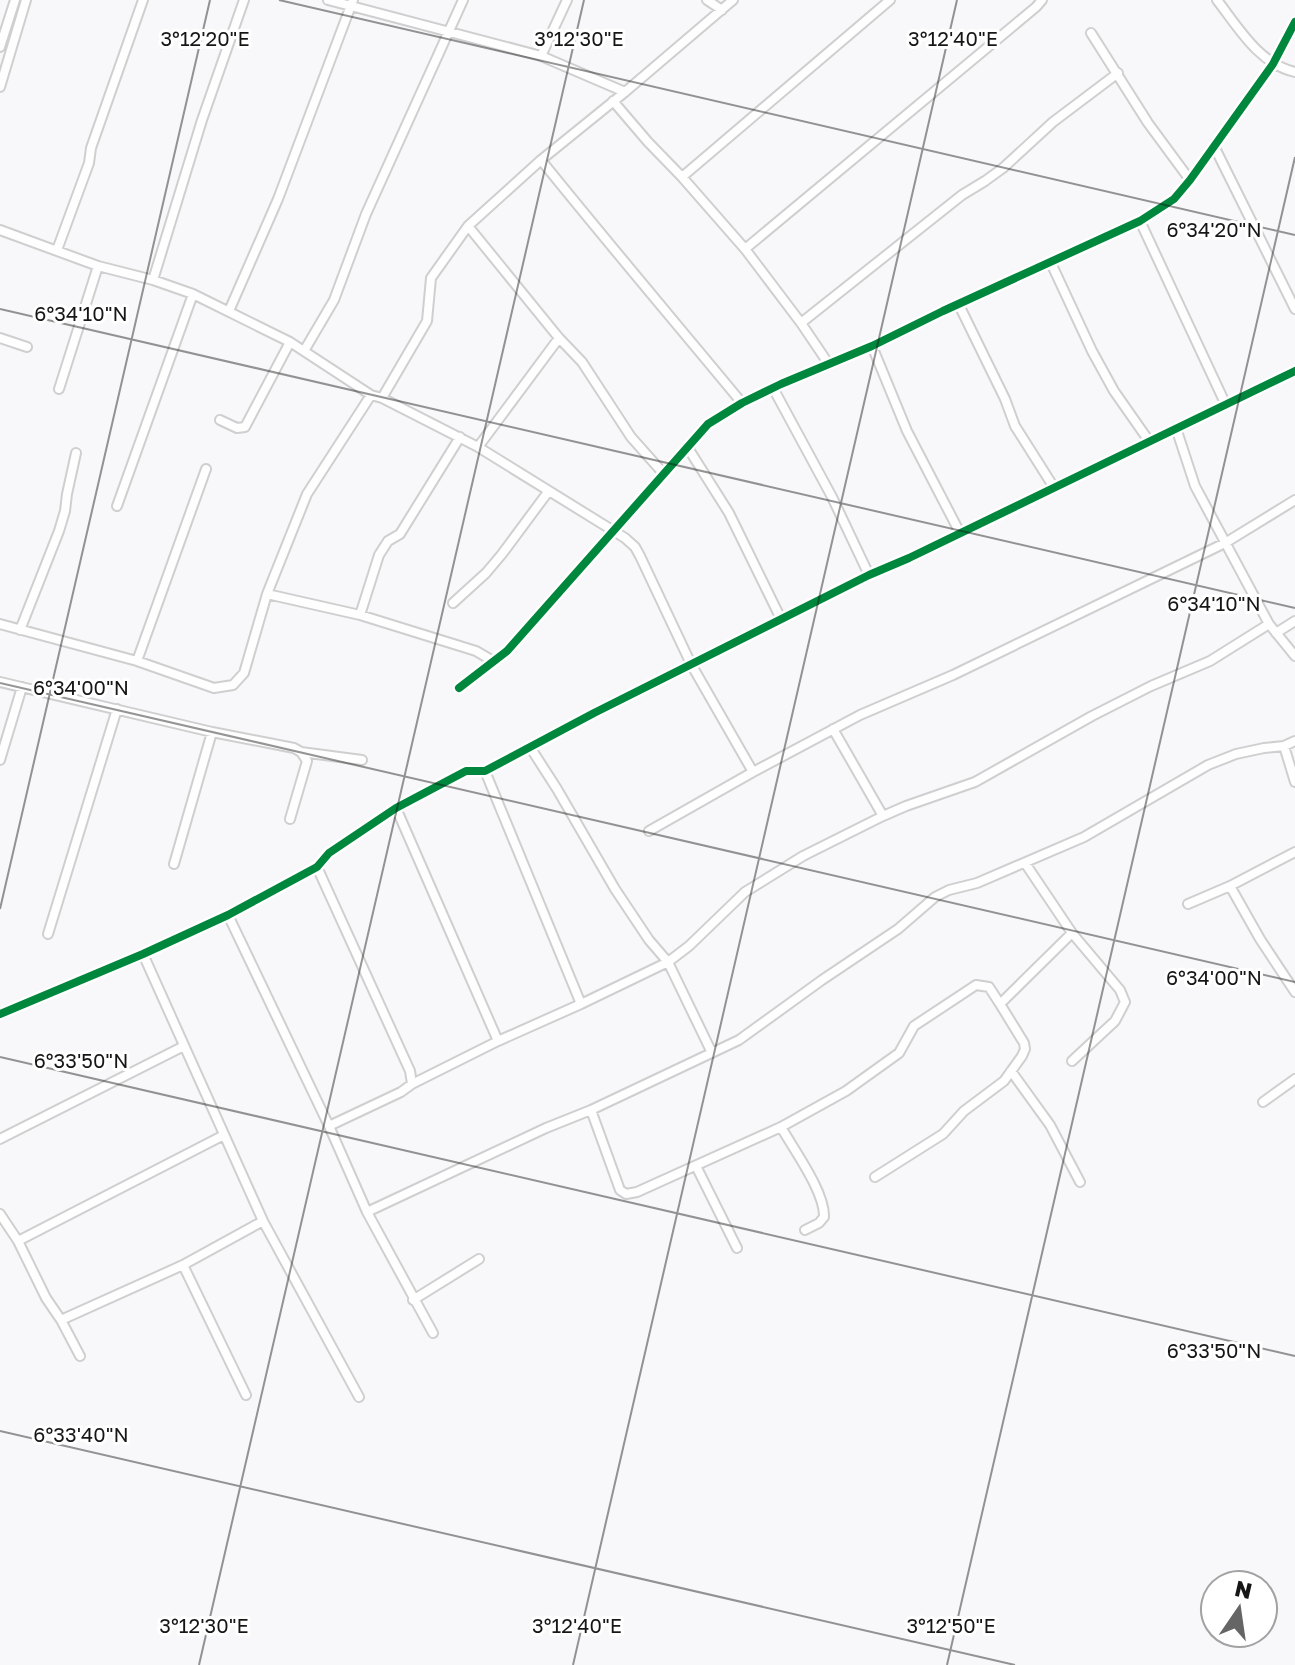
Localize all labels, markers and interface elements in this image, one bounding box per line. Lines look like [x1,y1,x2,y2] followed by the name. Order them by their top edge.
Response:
[160,26,250,50] text: 3°12'20"E
[534,26,624,50] text: 3°12'30"E
[908,26,998,50] text: 3°12'40"E
[1166,217,1262,241] text: 6°34'20"N
[34,301,128,325] text: 6°34'10"N
[1167,591,1261,615] text: 6°34'10"N
[33,675,129,699] text: 6°34'00"N
[1166,965,1262,989] text: 6°34'00"N
[34,1048,128,1072] text: 6°33'50"N
[1167,1338,1261,1362] text: 6°33'50"N
[33,1422,129,1446] text: 6°33'40"N
[1199,1569,1279,1649] north arrow
[1232,1574,1255,1604] text: N
[159,1613,249,1637] text: 3°12'30"E
[532,1613,622,1637] text: 3°12'40"E
[906,1613,996,1637] text: 3°12'50"E

